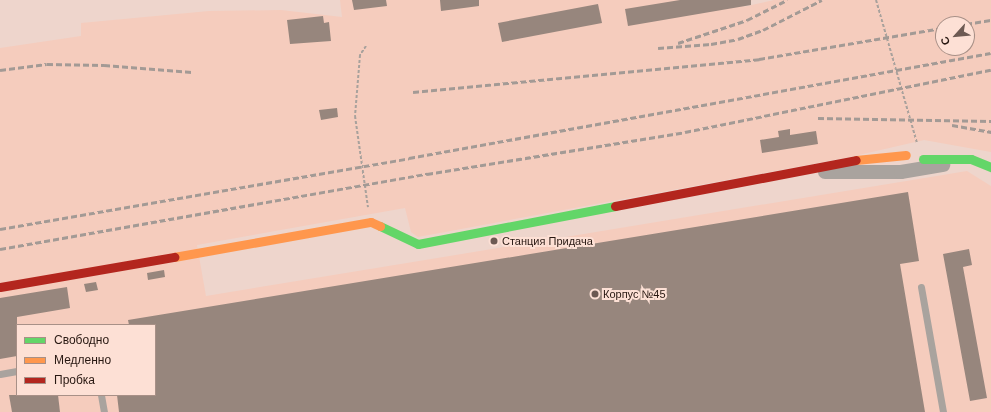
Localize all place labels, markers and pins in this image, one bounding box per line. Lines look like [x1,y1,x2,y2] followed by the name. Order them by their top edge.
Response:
[502,234,593,248] place label: Станция Придача
[489,236,499,246] marker: Станция Придача
[603,287,666,301] place label: Корпус №45
[590,289,600,299] marker: Корпус №45

